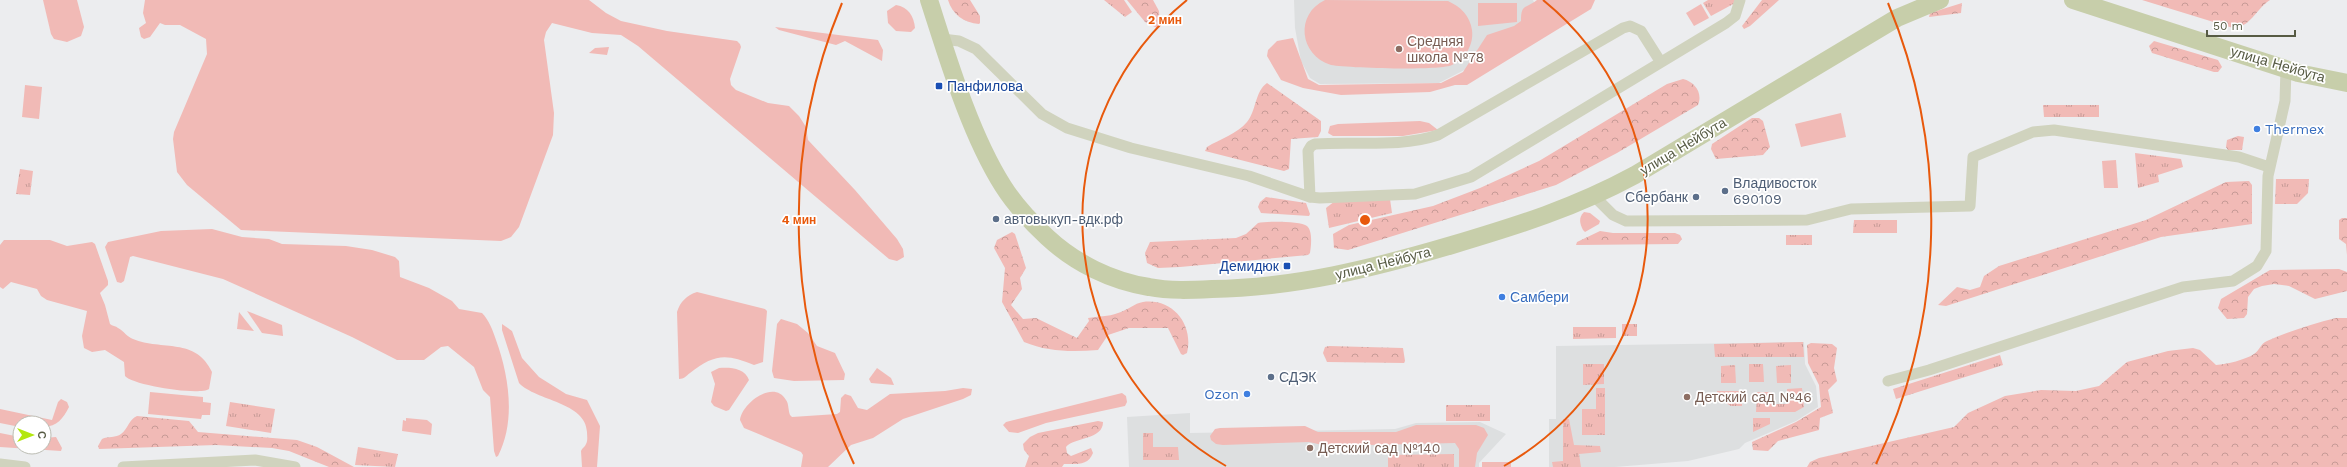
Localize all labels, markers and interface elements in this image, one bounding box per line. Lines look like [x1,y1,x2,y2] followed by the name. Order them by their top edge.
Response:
[2207,12,2295,38] scale bar
[1148,13,1182,27] text: 2 мин
[2213,19,2243,33] text: 50 m
[1407,33,1484,65] place label: Средняя школа №78
[2229,43,2327,85] street label: улица Нейбута
[1394,44,1404,54] marker: Средняя школа №78
[947,78,1023,94] place label: Панфилова
[934,81,944,91] marker: Панфилова
[1637,114,1729,178] street label: улица Нейбута
[2265,121,2324,137] place label: Thermex
[2252,124,2262,134] marker: Thermex
[1733,175,1817,207] place label: Владивосток 690109
[1720,186,1730,196] marker: Владивосток 690109
[1625,189,1689,205] place label: Сбербанк
[1691,192,1701,202] marker: Сбербанк
[1004,211,1123,227] place label: автовыкуп-вдк.рф
[782,213,816,227] text: 4 мин
[1358,213,1372,227] centre of rings
[991,214,1001,224] marker: автовыкуп-вдк.рф
[1334,243,1433,283] street label: улица Нейбута
[1219,258,1280,274] place label: Демидюк
[1282,261,1292,271] marker: Демидюк
[1510,289,1569,305] place label: Самбери
[1497,292,1507,302] marker: Самбери
[1279,369,1317,385] place label: СДЭК
[1266,372,1276,382] marker: СДЭК
[1204,386,1239,402] place label: Ozon
[1242,389,1252,399] marker: Ozon
[1695,389,1812,405] place label: Детский сад №46
[1682,392,1692,402] marker: Детский сад №46
[12,415,52,455] north arrow
[35,431,48,439] text: С
[1318,440,1440,456] place label: Детский сад №140
[1305,443,1315,453] marker: Детский сад №140

